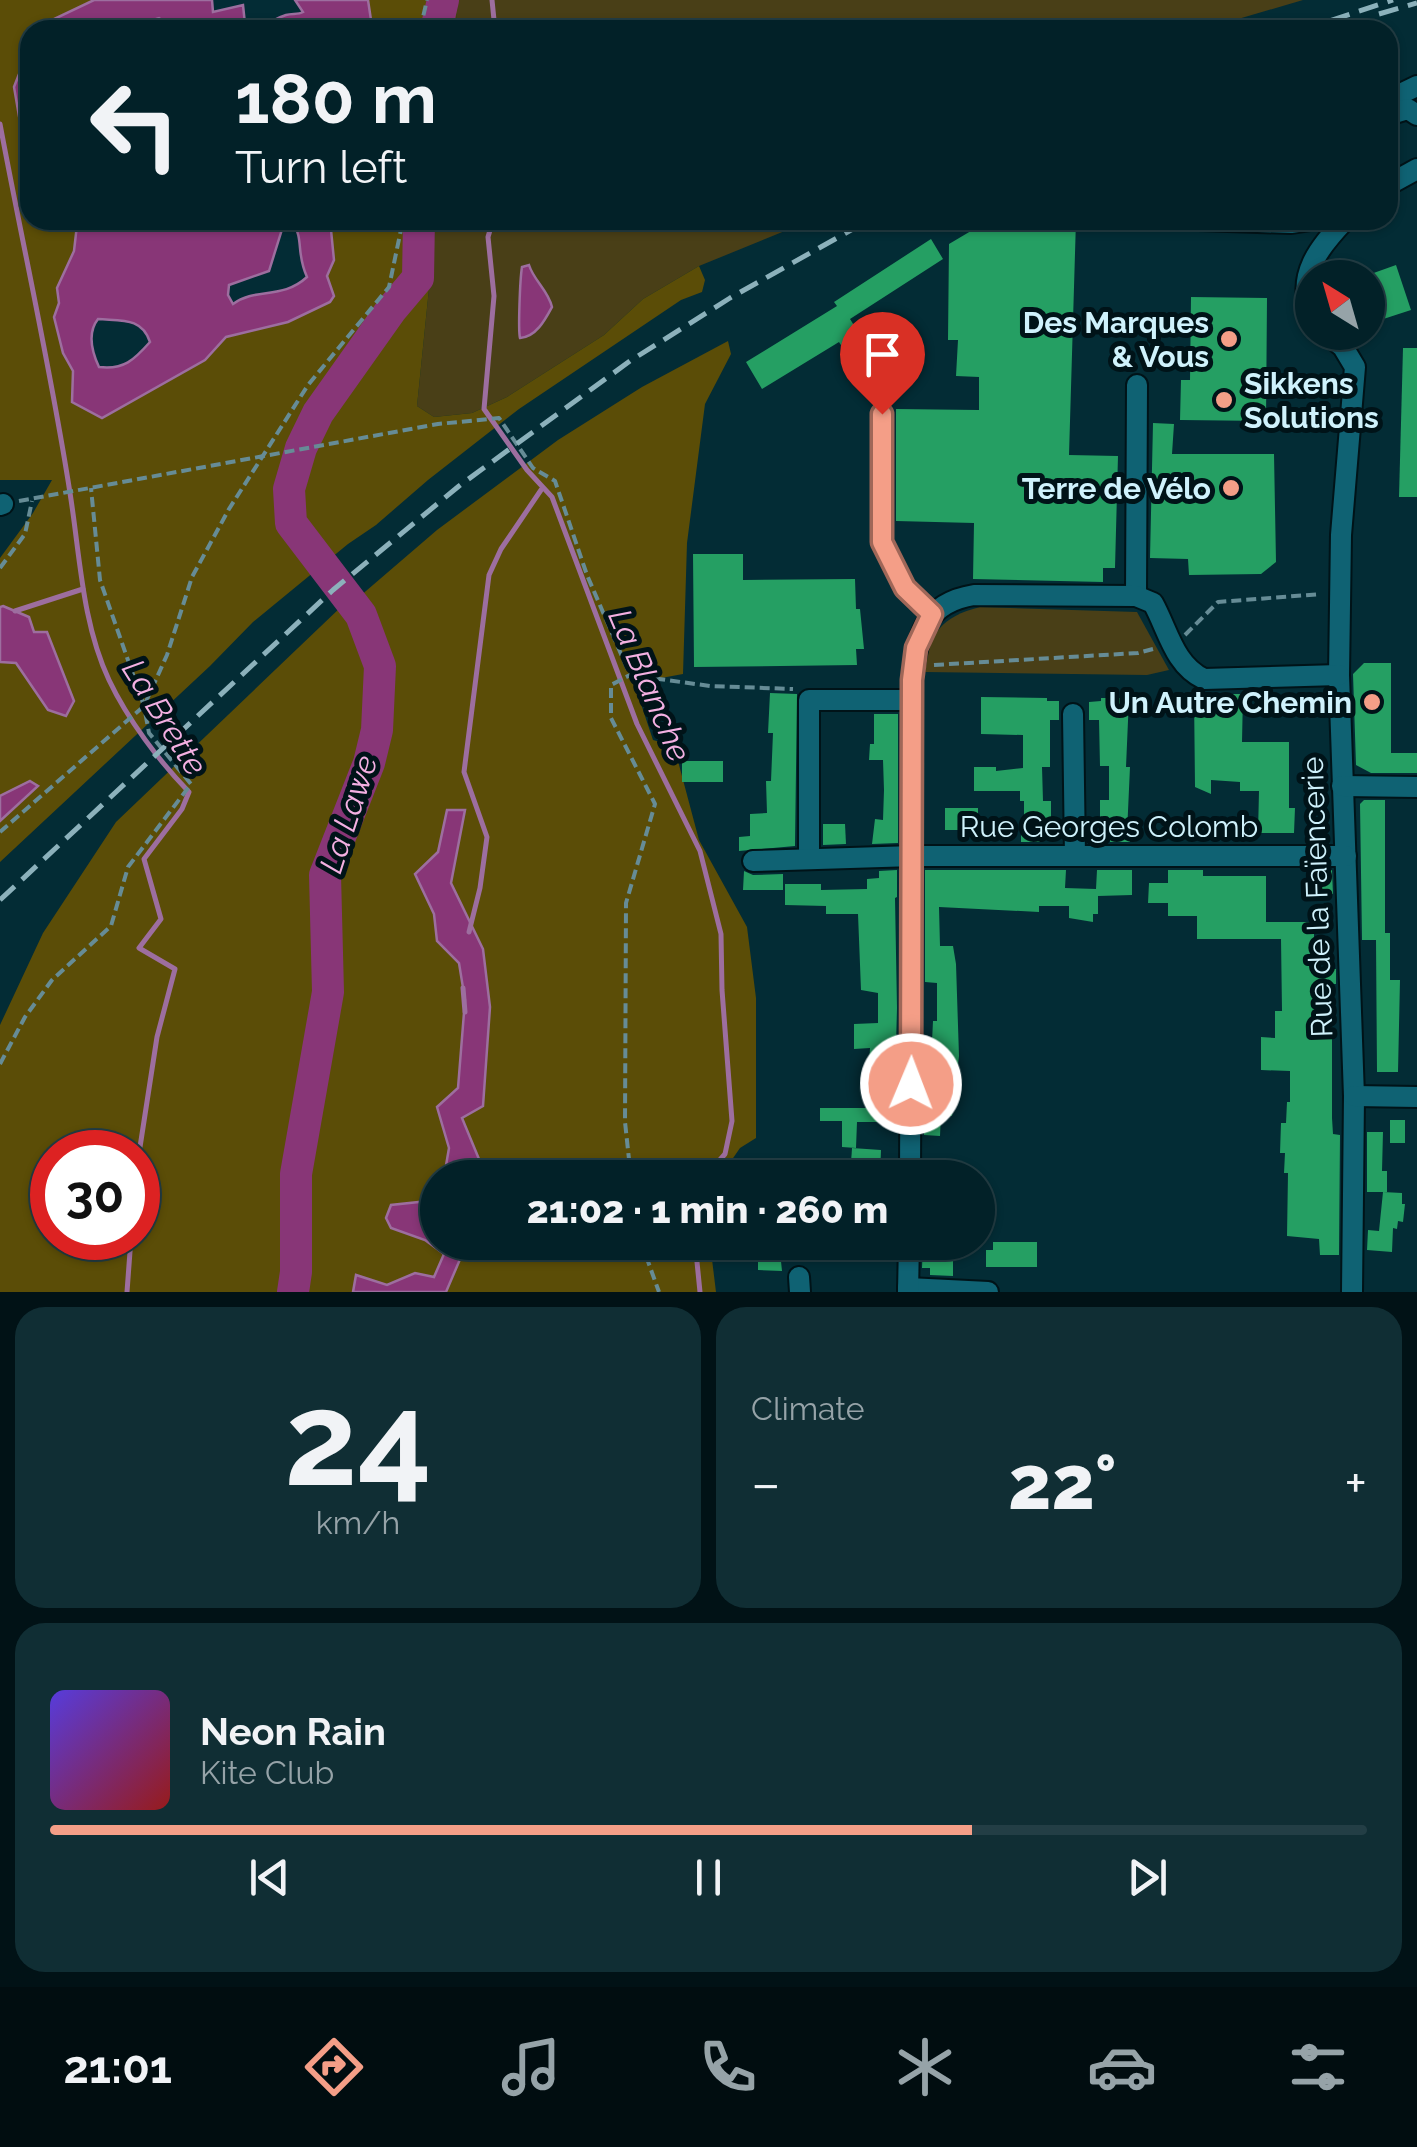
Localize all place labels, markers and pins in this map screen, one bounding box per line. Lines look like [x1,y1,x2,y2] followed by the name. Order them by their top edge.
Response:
[1023,305,1209,374] place label: Des Marques & Vous
[840,312,925,415] pin
[1218,328,1240,350] marker: Des Marques & Vous
[1244,366,1379,435] place label: Sikkens Solutions
[1213,389,1235,411] marker: Sikkens Solutions
[1022,471,1211,506] place label: Terre de Vélo
[1220,477,1242,499] marker: Terre de Vélo
[1109,685,1352,720] place label: Un Autre Chemin
[1361,691,1383,713] marker: Un Autre Chemin

